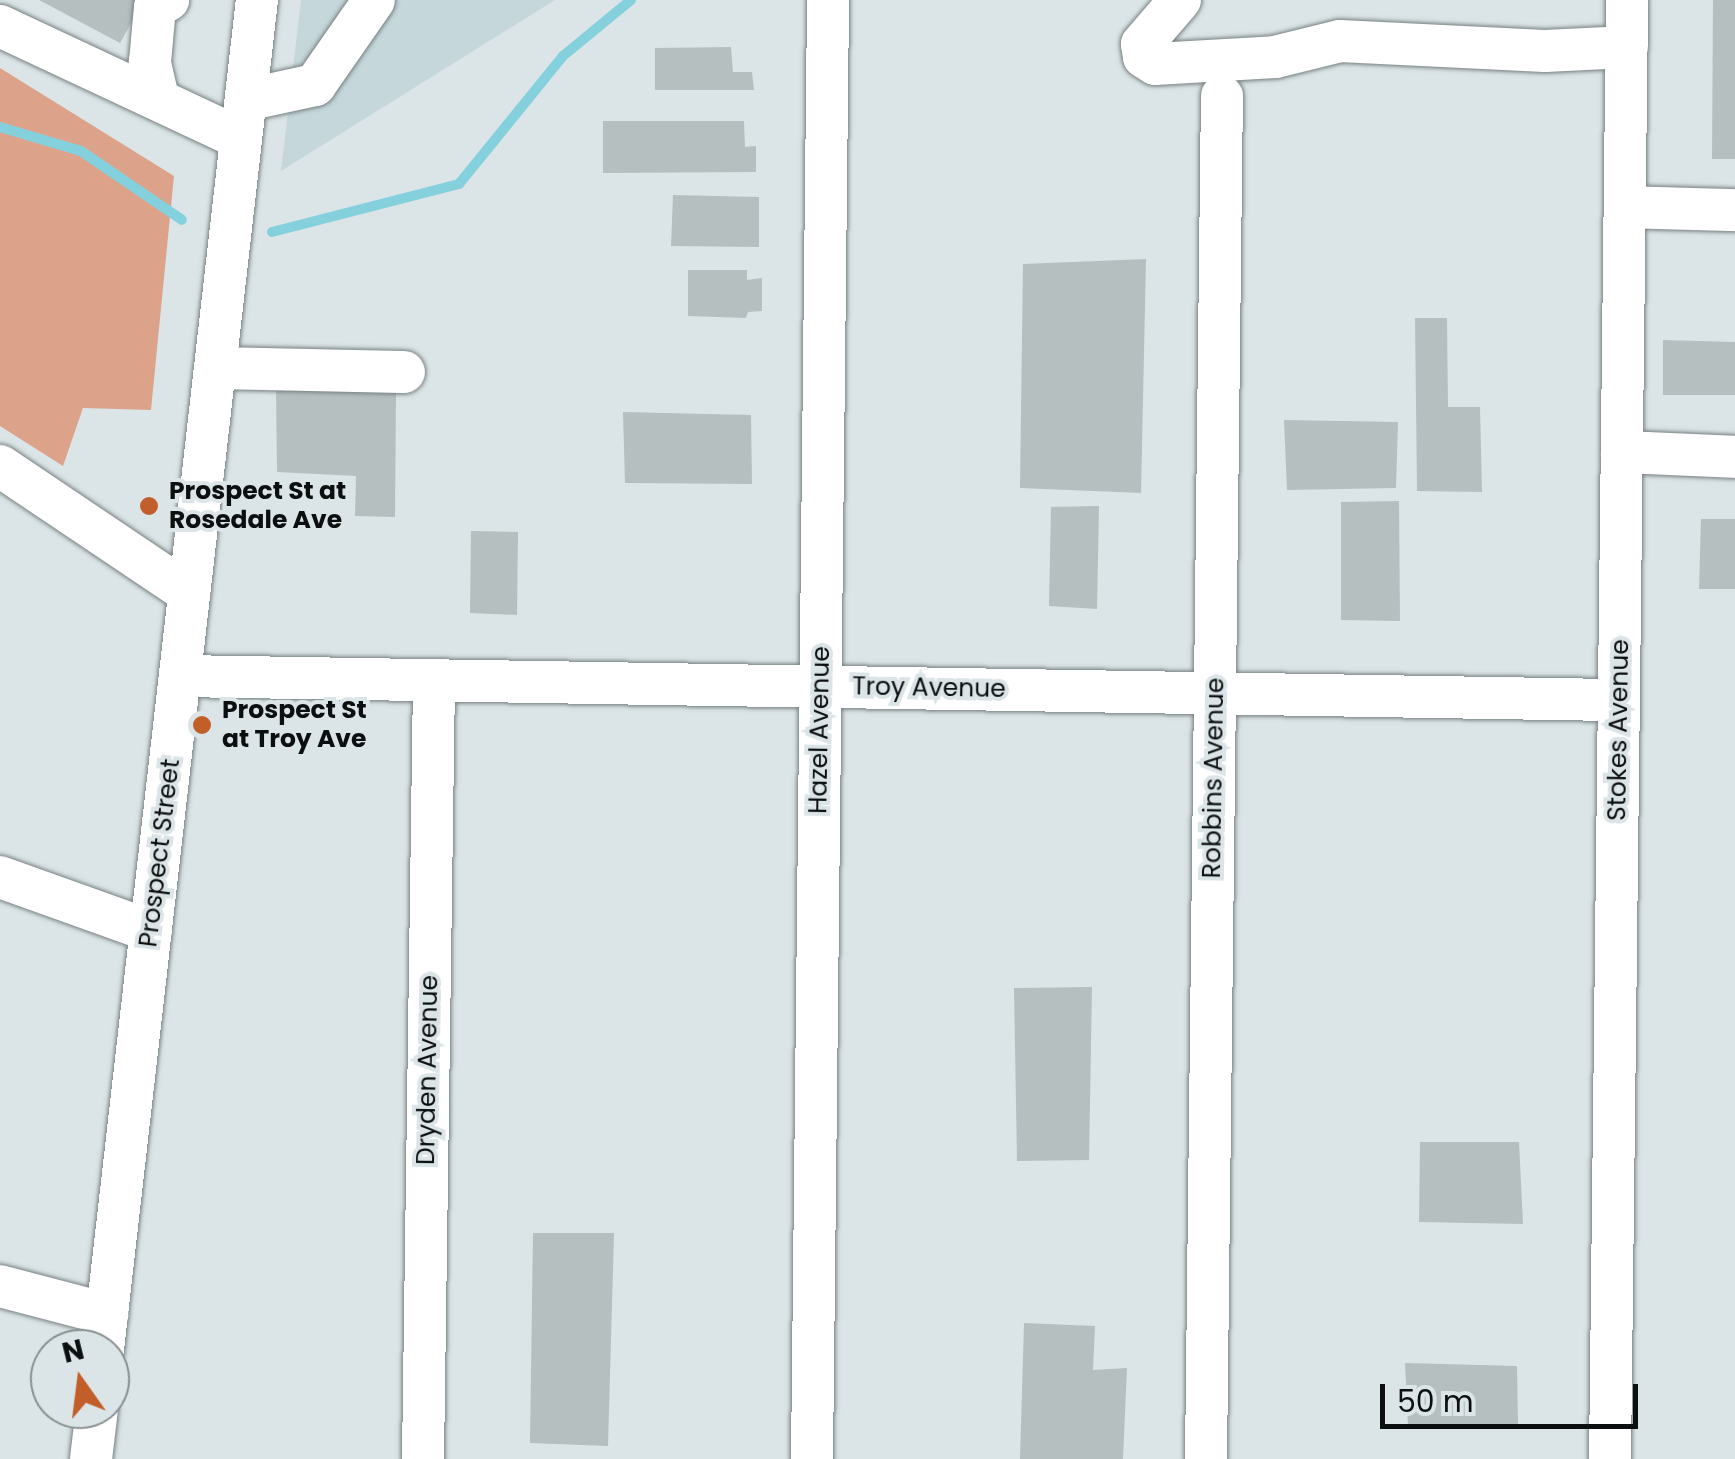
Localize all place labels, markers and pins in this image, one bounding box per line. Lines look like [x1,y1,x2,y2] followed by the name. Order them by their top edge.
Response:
[169,477,346,536] place label: Prospect St at Rosedale Ave
[138,495,160,517] marker: Prospect St at Rosedale Ave
[222,696,367,755] place label: Prospect St at Troy Ave
[191,714,213,736] marker: Prospect St at Troy Ave

